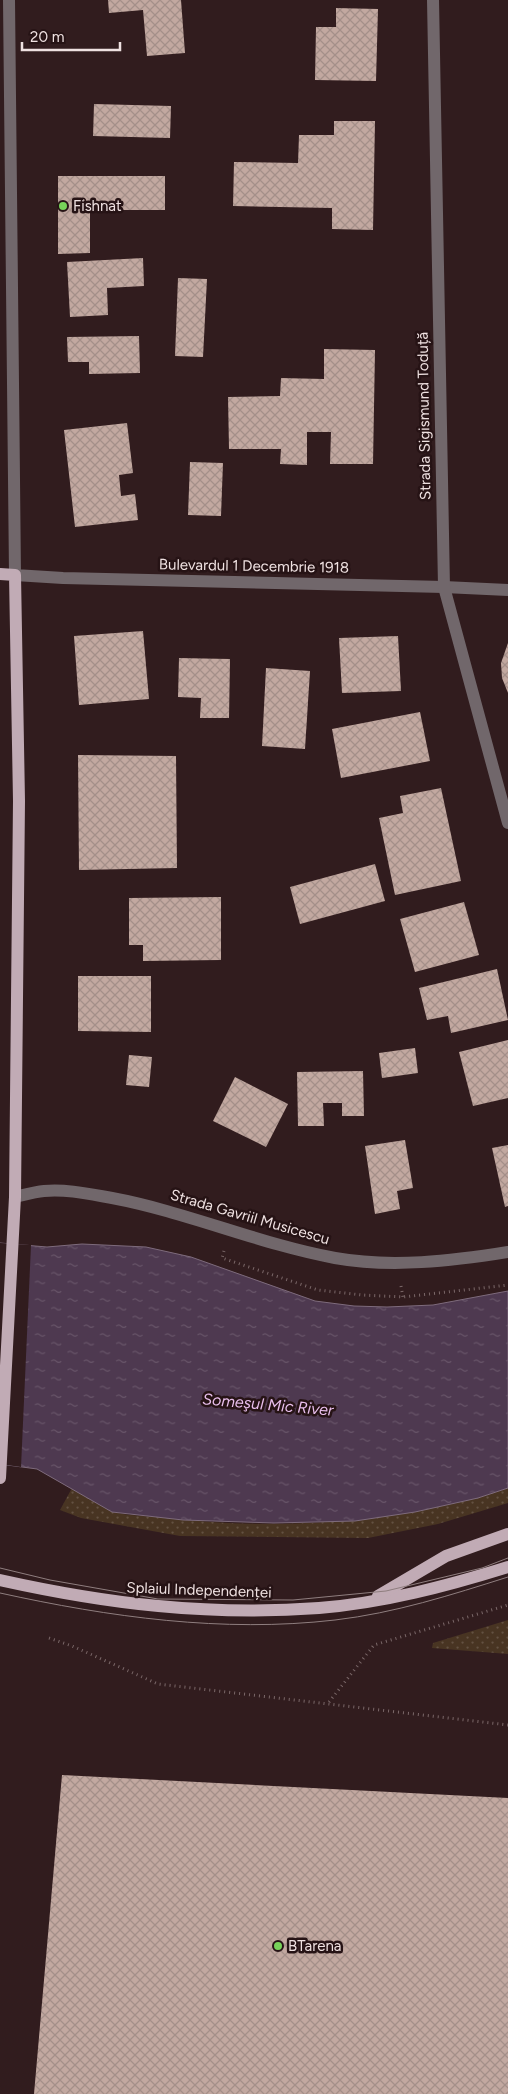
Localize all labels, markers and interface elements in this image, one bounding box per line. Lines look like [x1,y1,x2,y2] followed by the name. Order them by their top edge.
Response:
[22,20,120,52] scale bar
[30,28,64,46] text: 20 m
[73,197,122,215] place label: Fishnat
[57,200,69,212] marker: Fishnat
[414,332,434,500] street label: Strada Sigismund Toduță
[159,555,349,577] street label: Bulevardul 1 Decembrie 1918
[168,1186,332,1248] street label: Strada Gavriil Musicescu
[202,1389,335,1420] water label: Someşul Mic River
[126,1578,272,1602] street label: Splaiul Independenței
[288,1937,341,1955] place label: BTarena
[272,1940,284,1952] marker: BTarena

